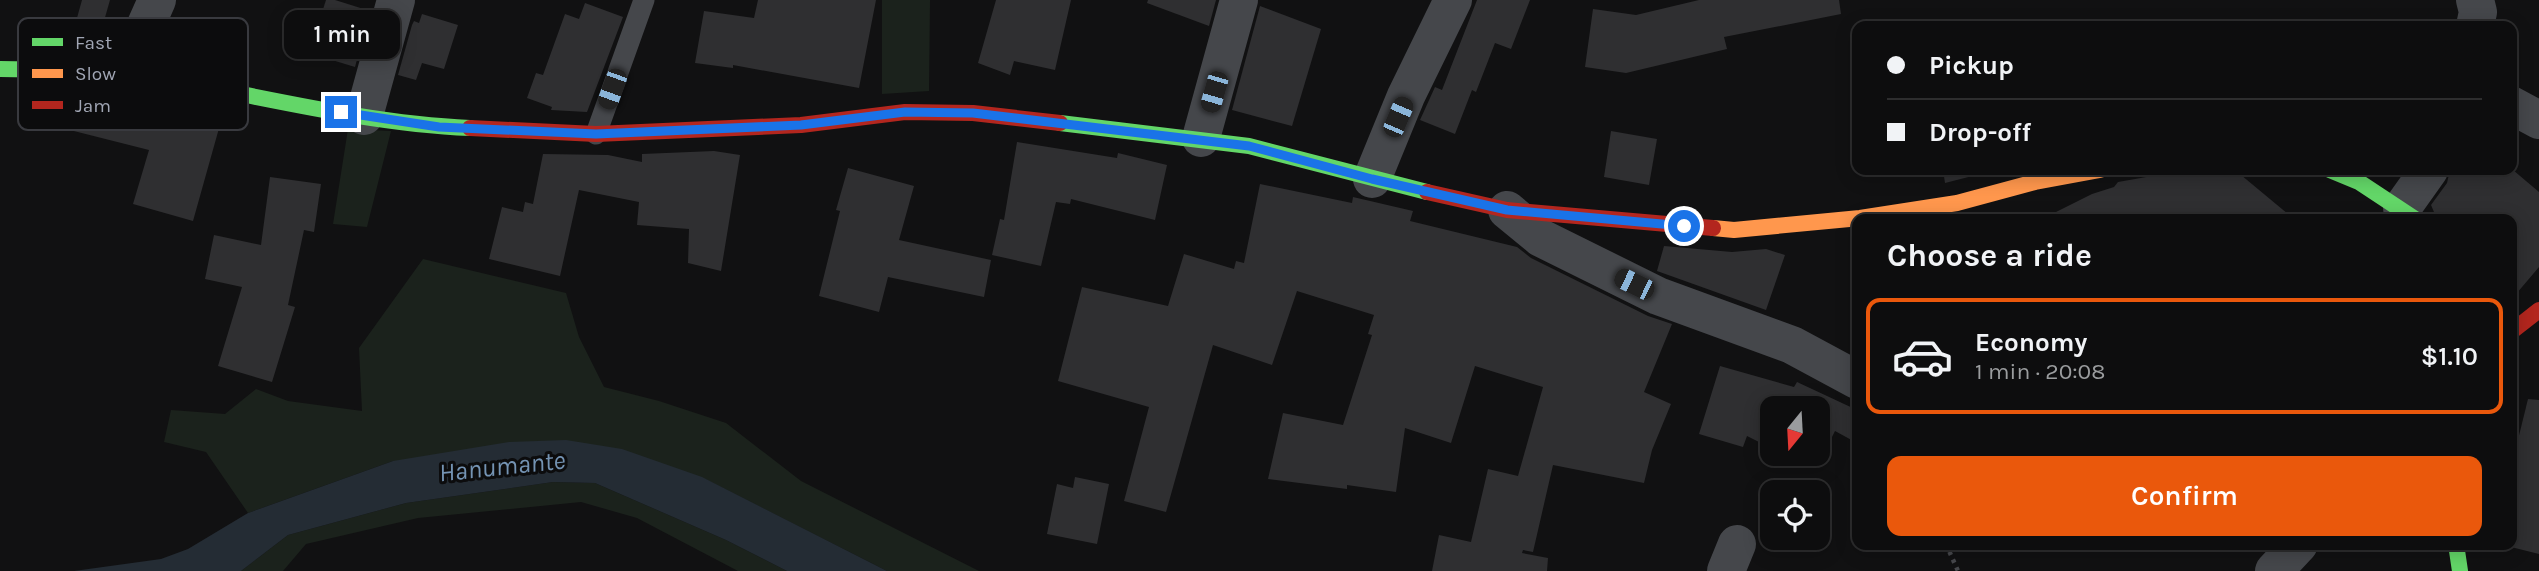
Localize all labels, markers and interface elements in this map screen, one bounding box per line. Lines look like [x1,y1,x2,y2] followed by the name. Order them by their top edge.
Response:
[283,10,399,60] callout: 1 min
[18,18,248,130] legend
[313,21,371,48] text: 1 min
[75,32,112,54] text: Fast
[1929,50,2014,81] text: Pickup
[75,63,116,85] text: Slow
[595,66,630,112] car
[1199,69,1230,115] car
[1381,94,1416,140] car
[75,95,111,117] text: Jam
[325,96,357,128] route end
[1929,117,2031,148] text: Drop-off
[1668,210,1700,242] route start
[1887,237,2092,274] text: Choose a ride
[1611,265,1658,303] car
[1891,325,1954,388] icon: car
[1975,327,2087,358] text: Economy
[2421,341,2478,372] text: $1.10
[1975,358,2105,385] text: 1 min · 20:08
[1760,396,1830,466] north arrow
[1760,396,1830,550] map controls
[437,444,567,489] water label: Hanumante
[1887,456,2482,536] button: Confirm
[1760,480,1830,550] button: locate

